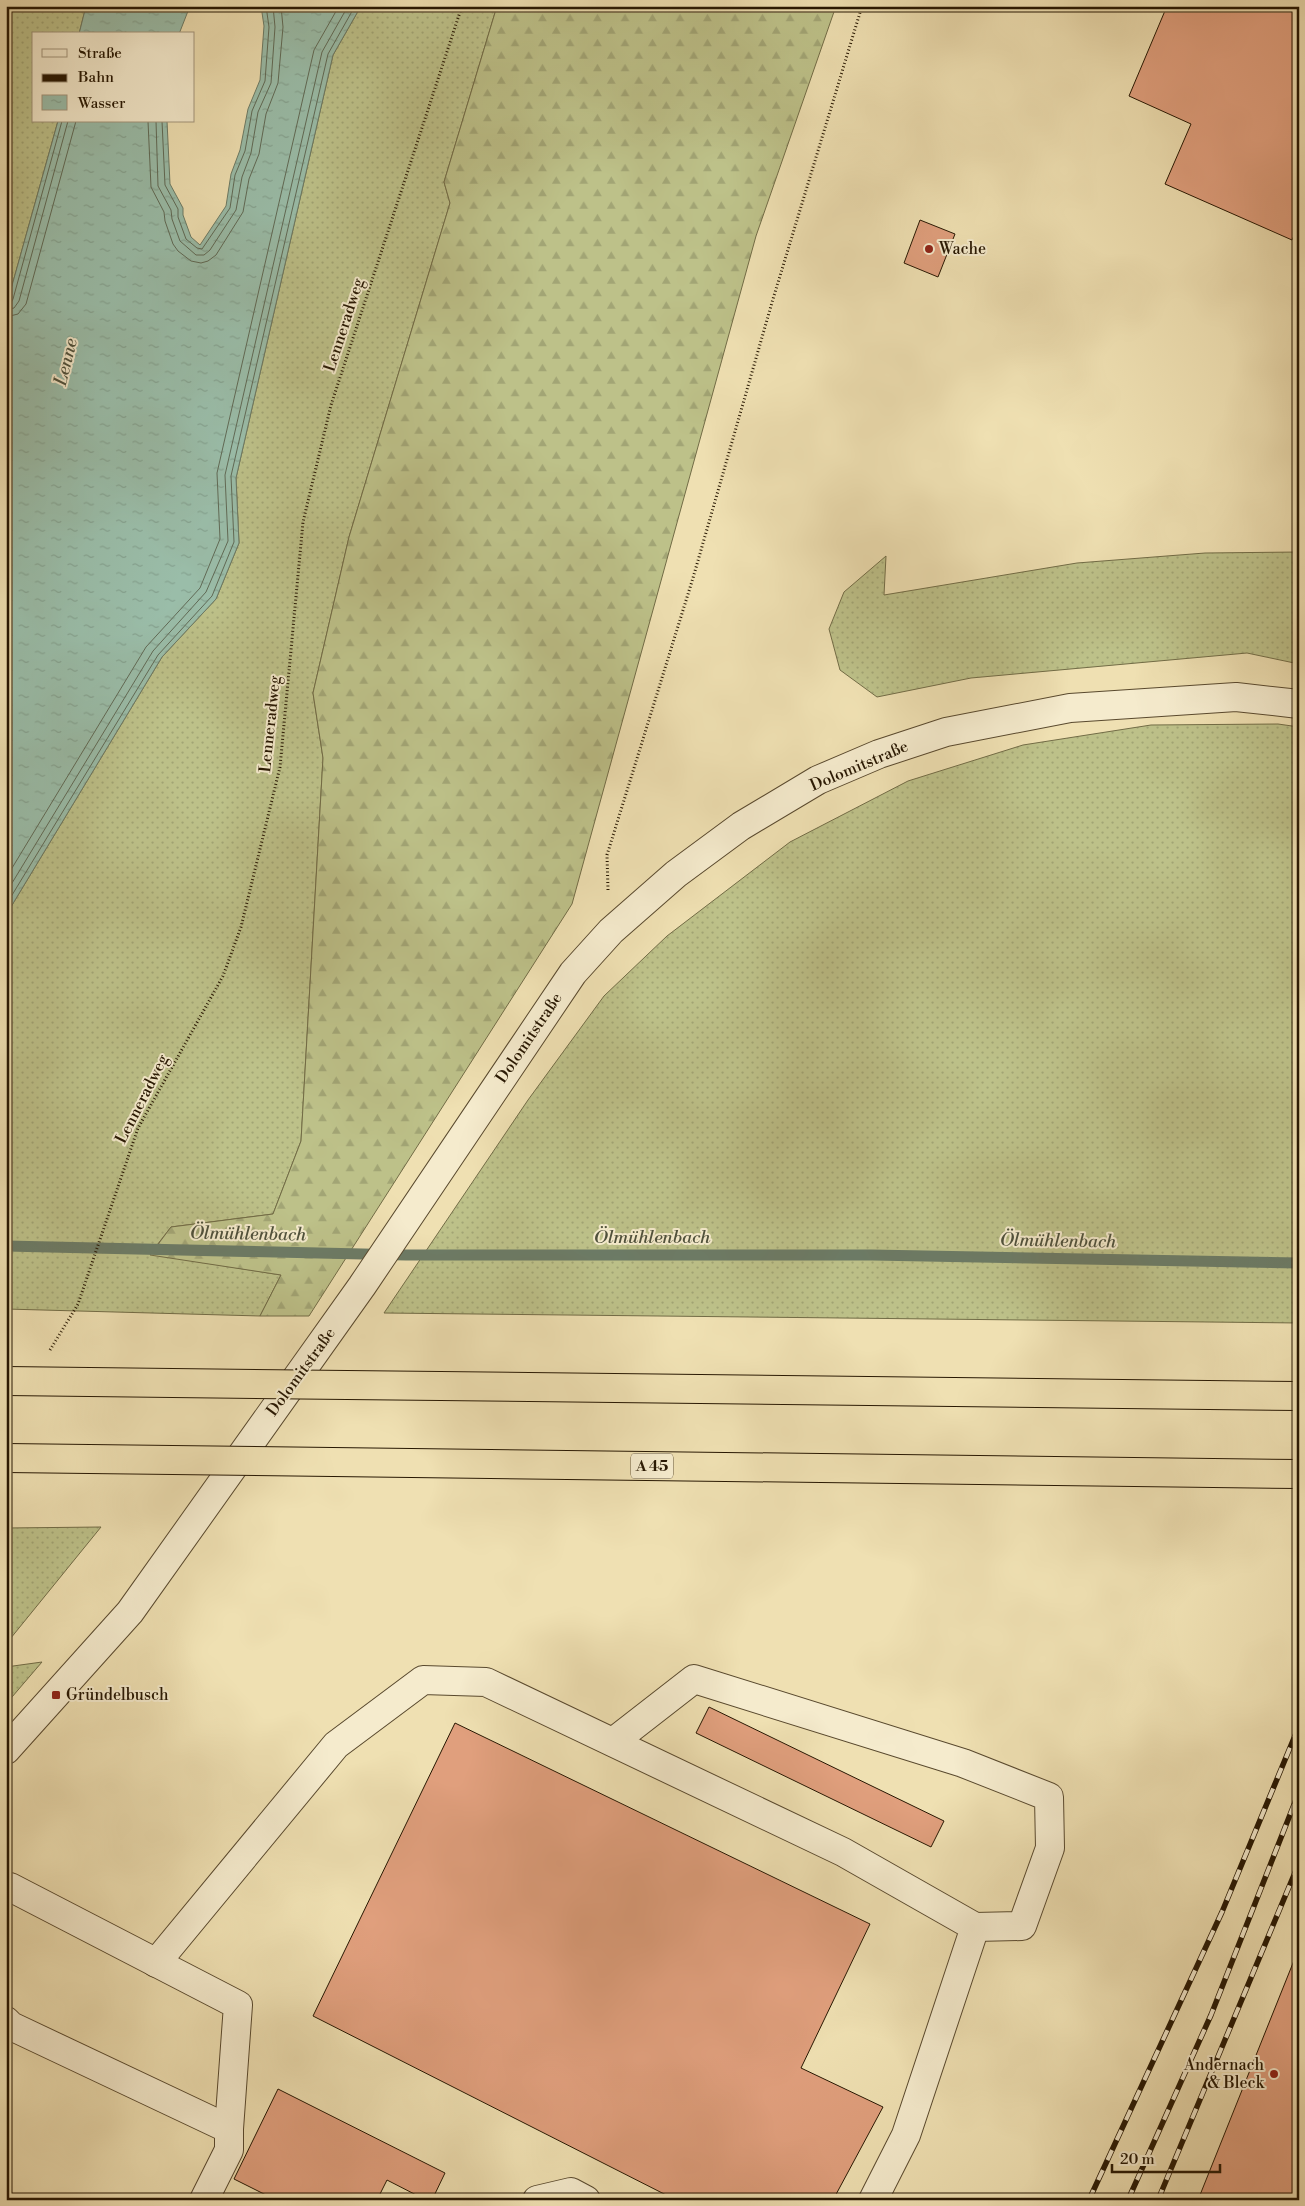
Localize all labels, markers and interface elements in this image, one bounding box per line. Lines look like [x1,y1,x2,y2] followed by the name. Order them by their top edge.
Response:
[32,32,195,122] legend
[78,44,122,63] text: Straße
[77,68,114,87] text: Bahn
[77,94,126,113] text: Wasser
[938,239,986,259] place label: Wache
[923,243,935,255] marker: Wache
[319,275,369,374] street label: Lenneradweg
[49,335,83,389] water label: Lenne
[255,674,285,773] street label: Lenneradweg
[807,736,911,796] street label: Dolomitstraße
[491,989,567,1087] street label: Dolomitstraße
[111,1050,173,1147] street label: Lenneradweg
[190,1221,307,1247] water label: Ölmühlenbach
[594,1226,711,1249] water label: Ölmühlenbach
[1000,1228,1117,1254] water label: Ölmühlenbach
[262,1324,340,1420] street label: Dolomitstraße
[631,1454,673,1478] road number: A 45
[66,1685,169,1705] place label: Gründelbusch
[50,1689,62,1701] marker: Gründelbusch
[1183,2055,1266,2093] place label: Andernach & Bleck
[1268,2068,1280,2080] marker: Andernach & Bleck
[1112,2141,1220,2173] scale bar
[1120,2150,1155,2169] text: 20 m

